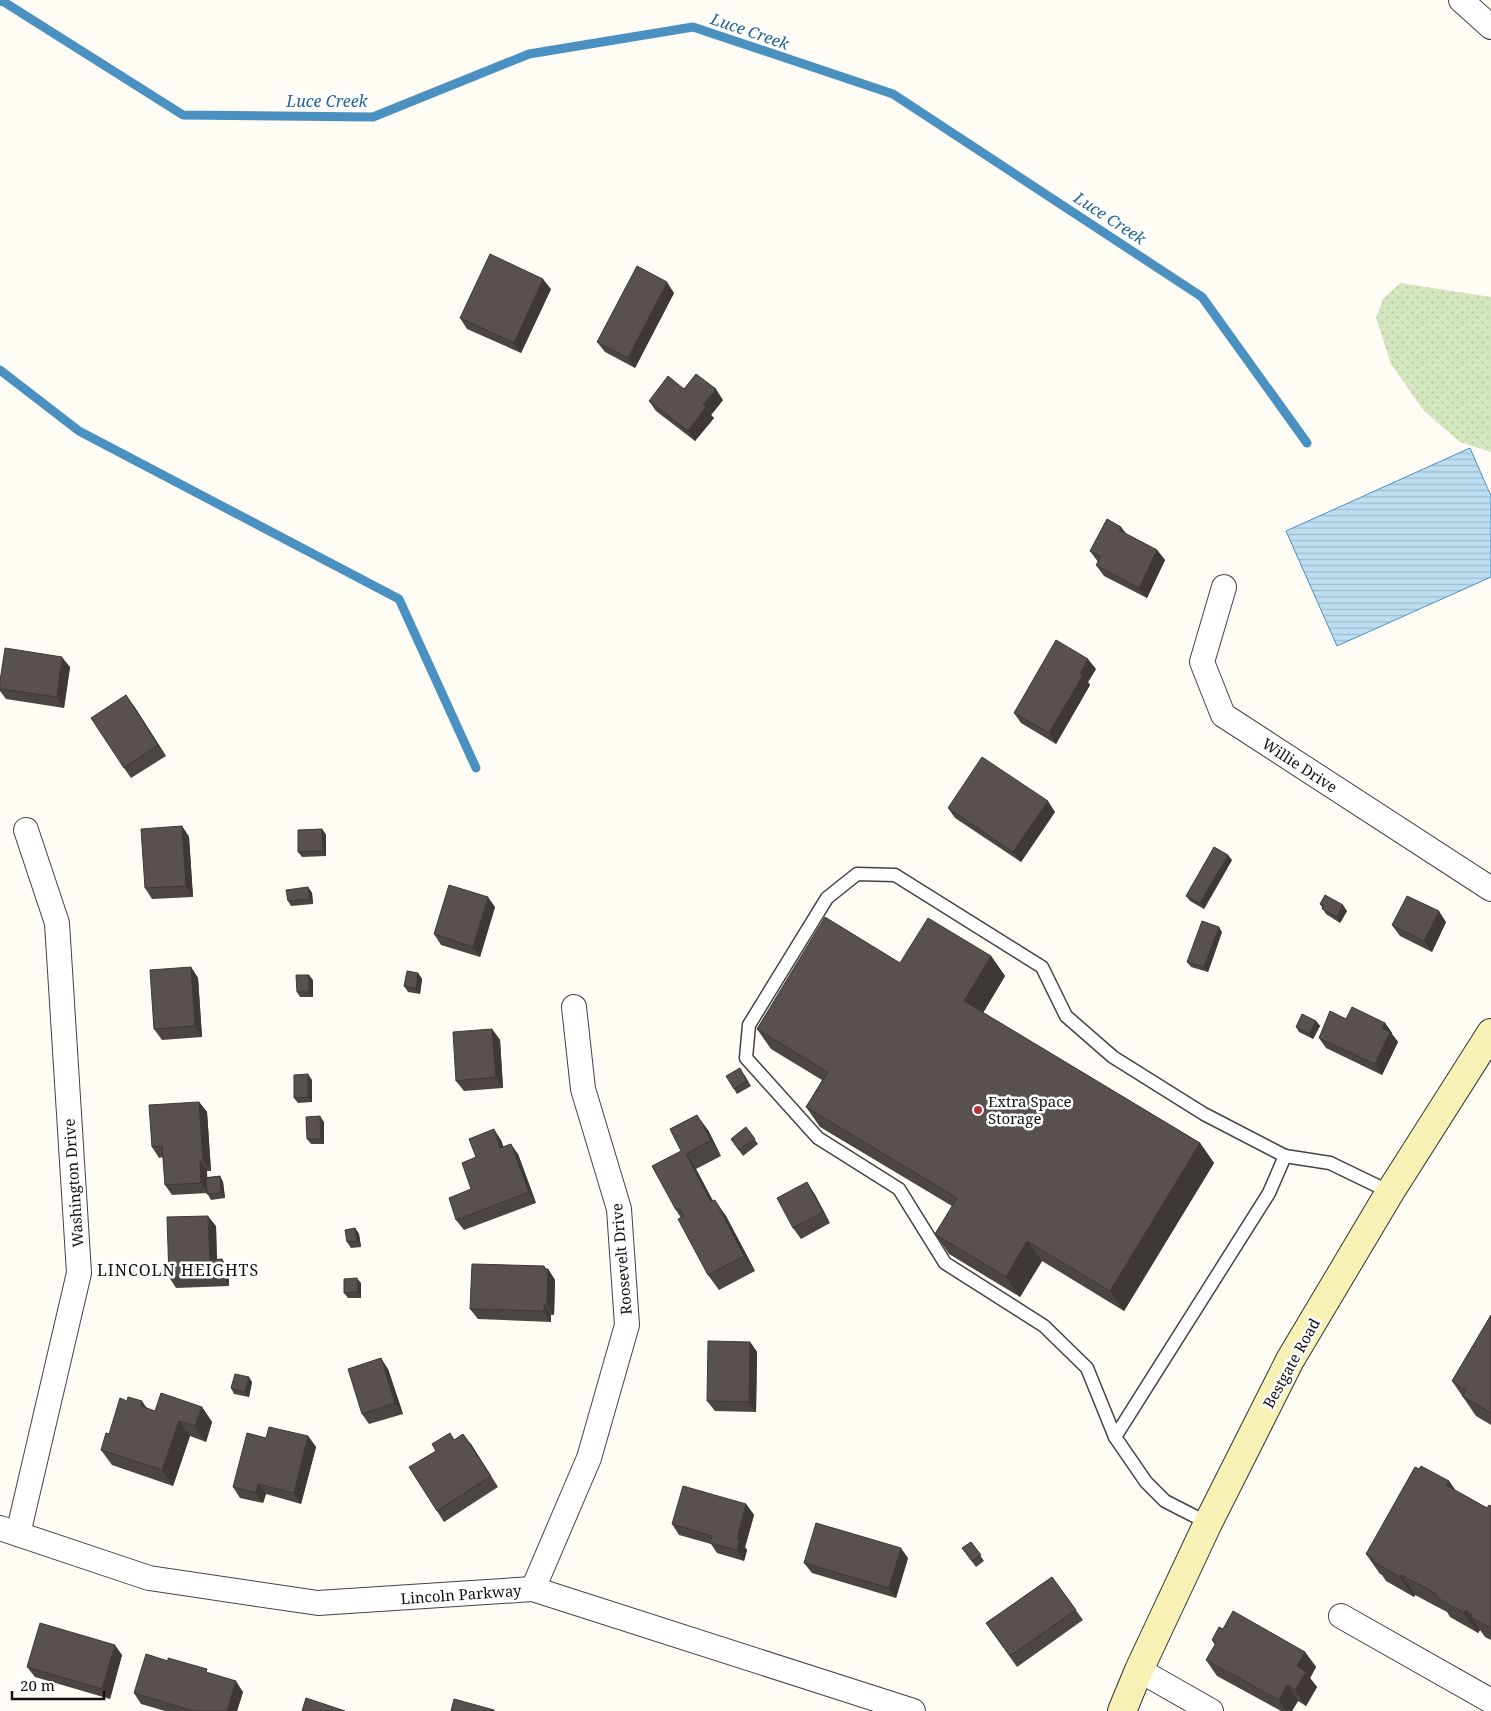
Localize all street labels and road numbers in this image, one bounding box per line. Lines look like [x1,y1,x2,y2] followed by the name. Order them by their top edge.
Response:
[1258,733,1342,797] street label: Willie Drive
[59,1118,87,1248] street label: Washington Drive
[606,1202,636,1316] street label: Roosevelt Drive
[1258,1315,1324,1411] street label: Bestgate Road
[400,1580,523,1608] street label: Lincoln Parkway

